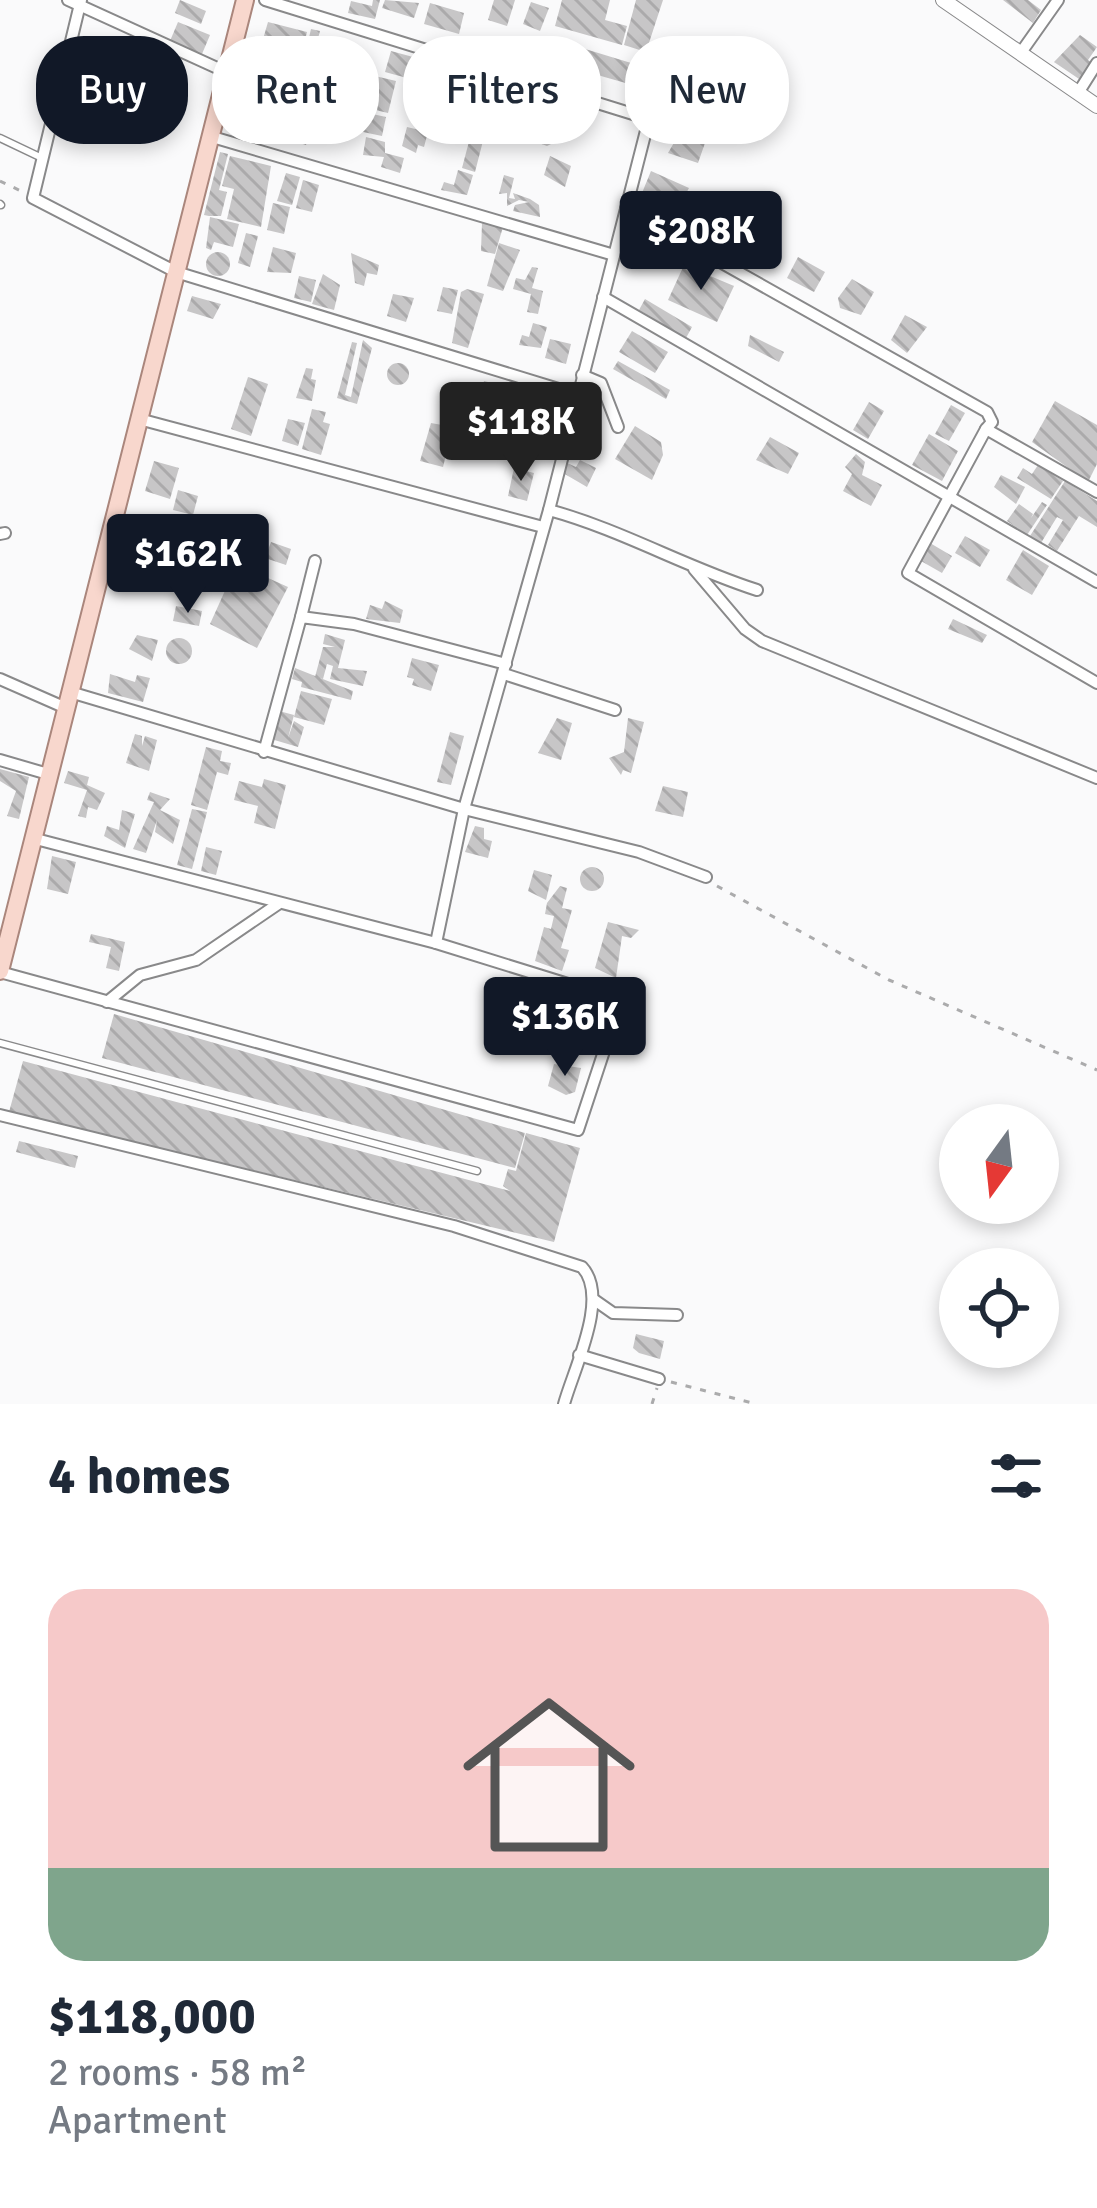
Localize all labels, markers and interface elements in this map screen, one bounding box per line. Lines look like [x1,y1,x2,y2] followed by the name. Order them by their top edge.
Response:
[36,36,188,144] chip: Buy
[212,36,379,144] chip: Rent
[403,36,601,144] chip: Filters
[625,36,789,144] chip: New
[617,191,785,293] pin: $208K
[647,206,755,254] text: $208K
[437,382,605,484] pin: $118K
[467,397,575,445] text: $118K
[104,514,272,616] pin: $162K
[134,529,242,577] text: $162K
[481,977,649,1079] pin: $136K
[511,992,619,1040] text: $136K
[939,1104,1059,1224] north arrow
[939,1104,1059,1368] map controls
[939,1248,1059,1368] button: locate
[983,1443,1049,1509] icon: filters
[48,1445,230,1508] text: 4 homes
[441,1667,657,1883] icon: home
[48,1985,256,2048] text: $118,000
[48,2048,307,2096] text: 2 rooms · 58 m²
[48,2096,227,2144] text: Apartment

